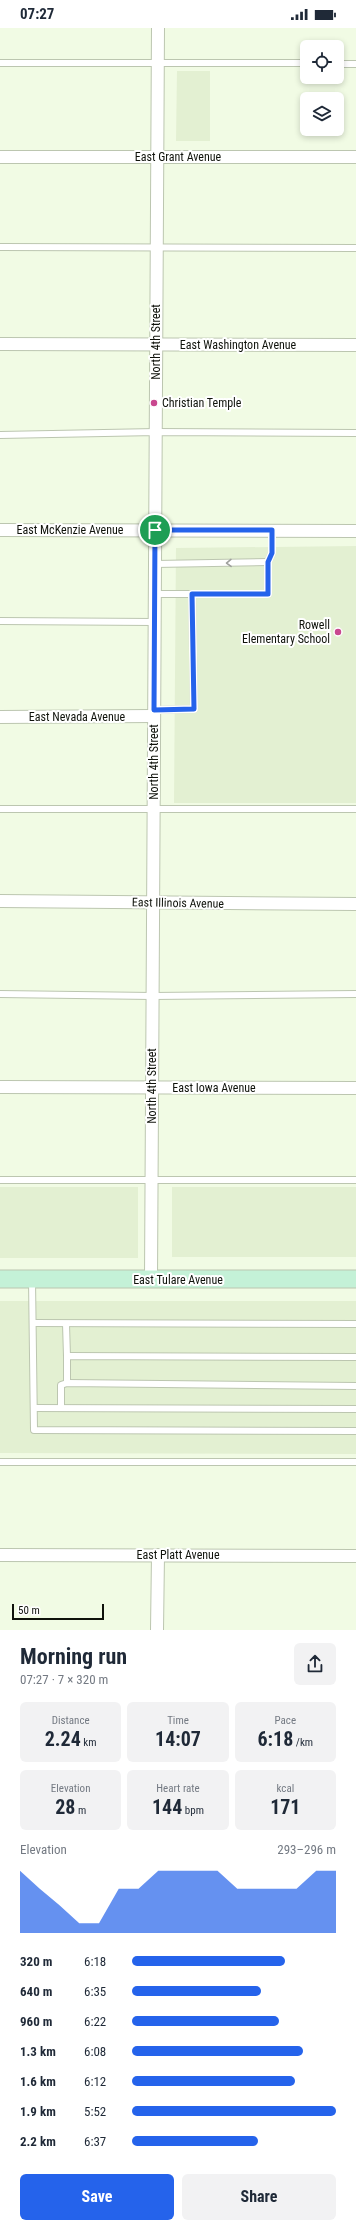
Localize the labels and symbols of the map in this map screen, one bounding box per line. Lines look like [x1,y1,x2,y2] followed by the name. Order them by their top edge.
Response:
[135,150,222,164] street label: East Grant Avenue
[149,304,163,380] street label: North 4th Street
[180,338,297,352] street label: East Washington Avenue
[162,396,242,410] place label: Christian Temple
[149,398,159,408] marker: Christian Temple
[138,513,172,547] pin
[17,523,124,537] street label: East McKenzie Avenue
[226,559,232,567] one-way arrow
[242,618,330,646] place label: Rowell Elementary School
[333,627,343,637] marker: Rowell Elementary School
[29,710,126,724] street label: East Nevada Avenue
[147,724,161,800] street label: North 4th Street
[132,895,225,911] street label: East Illinois Avenue
[145,1048,159,1124] street label: North 4th Street
[172,1081,256,1095] street label: East Iowa Avenue
[133,1273,223,1287] street label: East Tulare Avenue
[136,1548,220,1562] street label: East Platt Avenue
[12,1602,104,1621] scale bar

